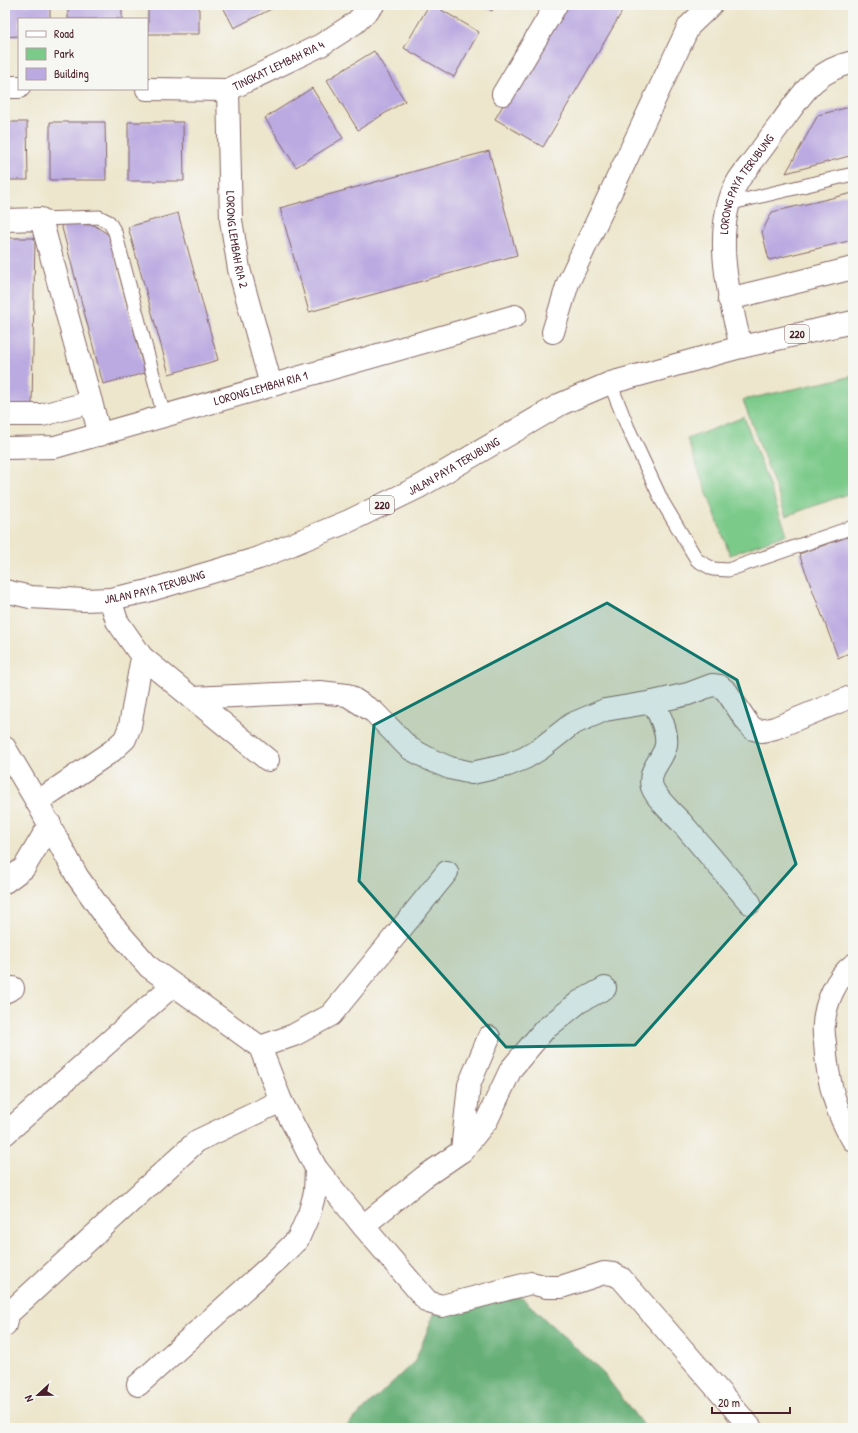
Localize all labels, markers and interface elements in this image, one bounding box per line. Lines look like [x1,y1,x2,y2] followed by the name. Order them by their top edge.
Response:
[18,18,148,90] legend
[54,25,74,42] text: Road
[230,36,328,95] street label: TINGKAT LEMBAH RIA 4
[54,45,74,62] text: Park
[54,65,89,82] text: Building
[715,131,778,235] street label: LORONG PAYA TERUBUNG
[222,191,253,290] street label: LORONG LEMBAH RIA 2
[785,325,809,343] road number: 220
[212,366,310,409] street label: LORONG LEMBAH RIA 1
[405,433,503,499] street label: JALAN PAYA TERUBUNG
[370,496,394,514] road number: 220
[104,565,207,607] street label: JALAN PAYA TERUBUNG
[18,1375,58,1415] north arrow
[712,1389,790,1415] scale bar
[21,1393,36,1404] text: N
[718,1394,740,1411] text: 20 m

